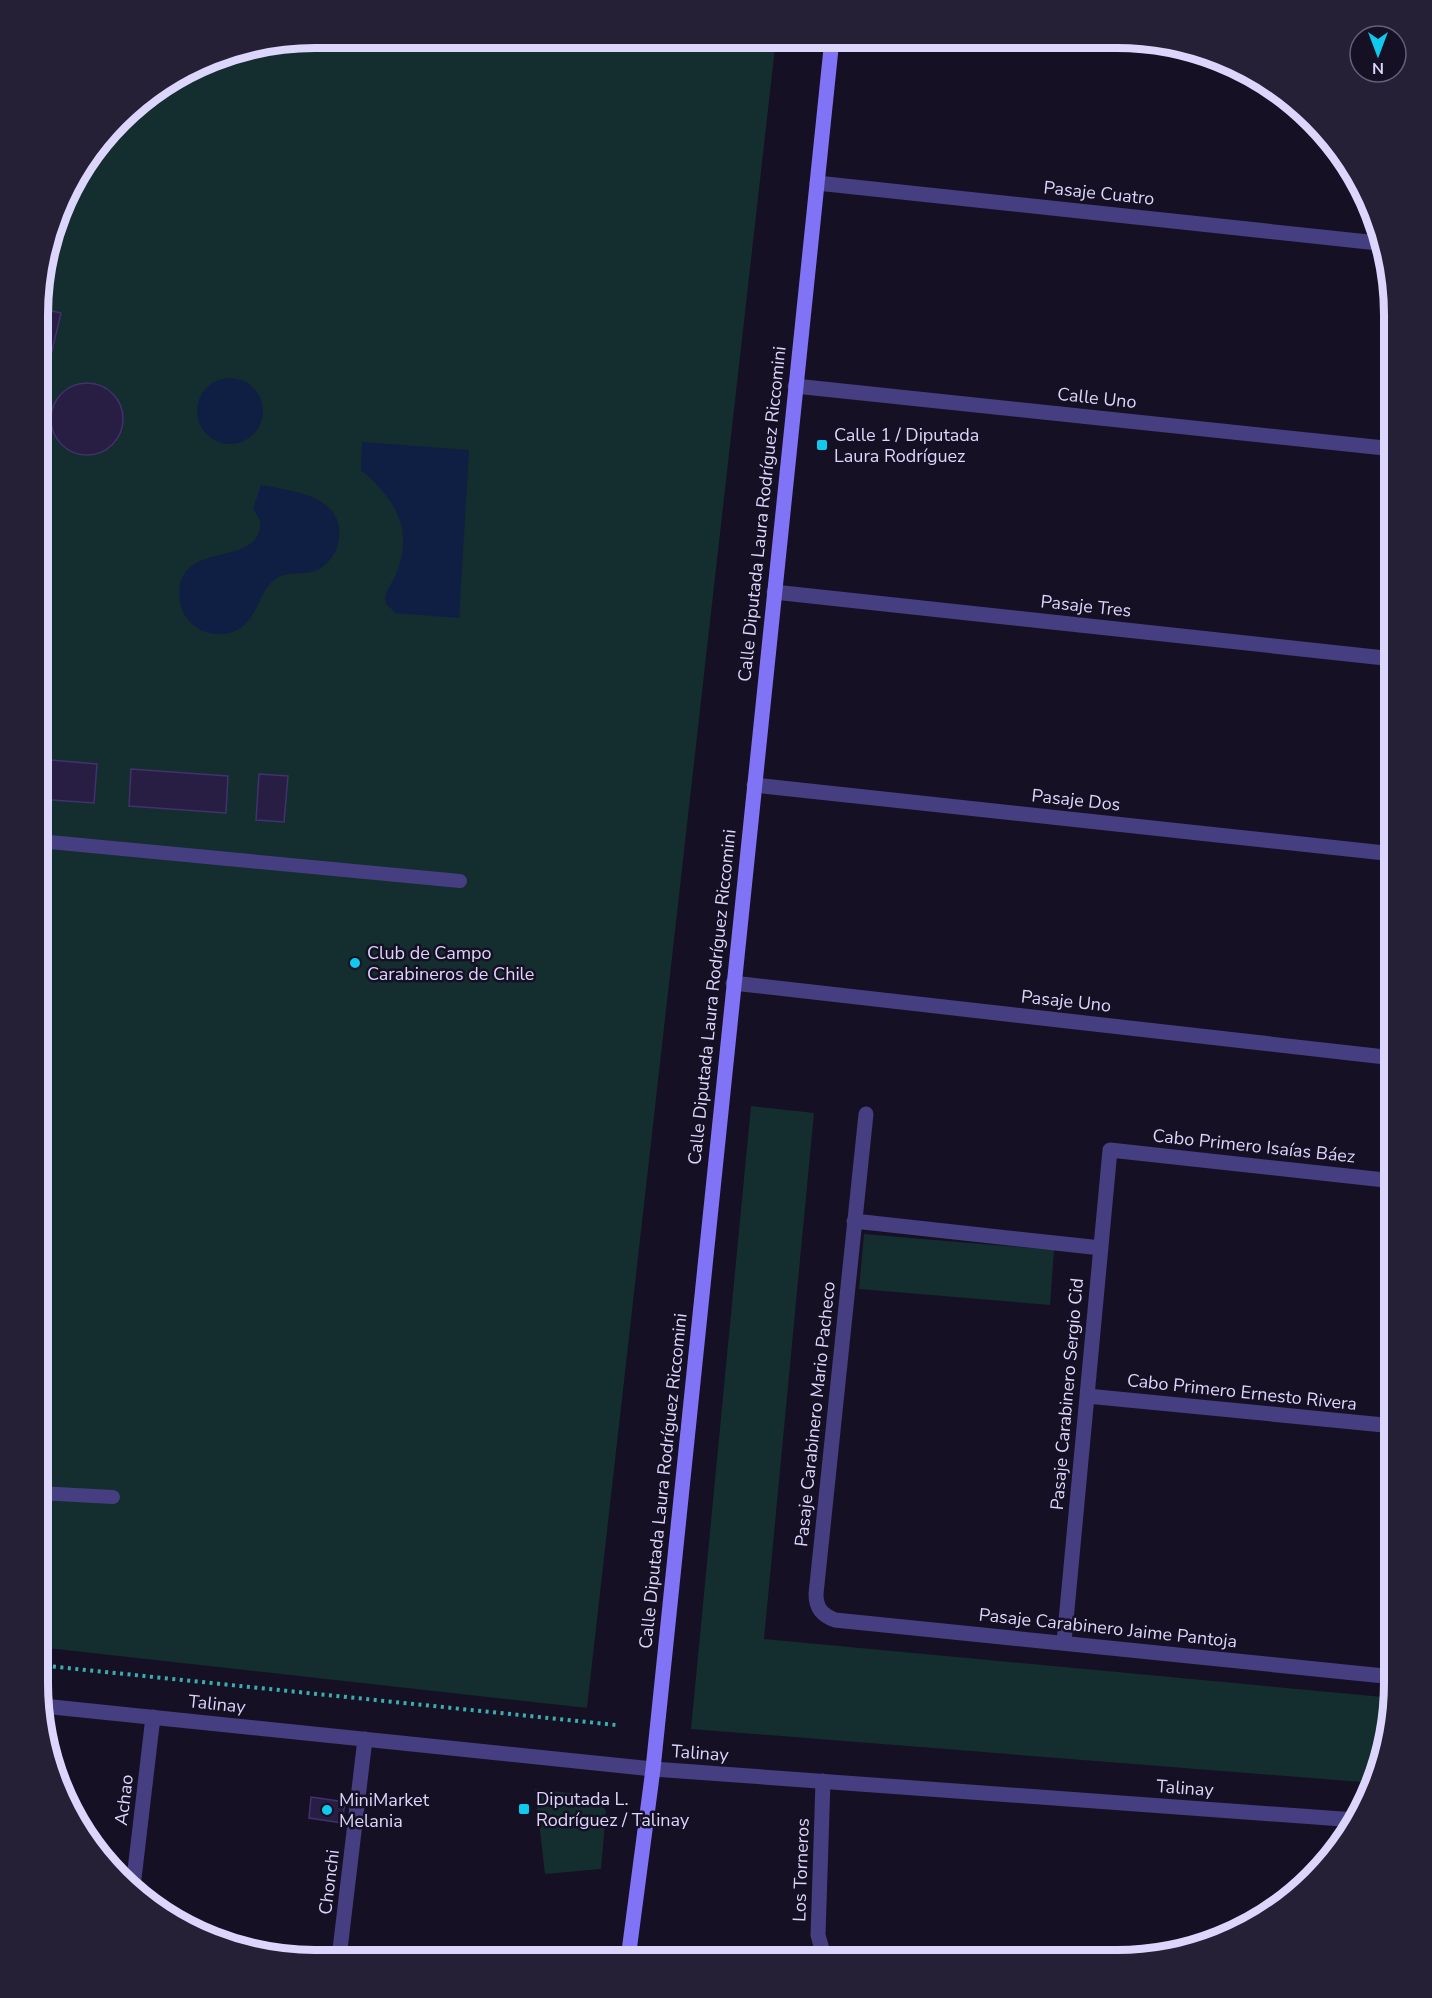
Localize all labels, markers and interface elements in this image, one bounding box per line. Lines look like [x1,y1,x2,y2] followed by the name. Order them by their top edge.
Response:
[1348,24,1408,84] north arrow
[1372,57,1384,79] text: N
[1042,175,1156,211] street label: Pasaje Cuatro
[732,345,792,683] street label: Calle Diputada Laura Rodríguez Riccomini
[1056,382,1138,414] street label: Calle Uno
[834,423,979,468] place label: Calle 1 / Diputada Laura Rodríguez
[815,438,829,452] marker: Calle 1 / Diputada Laura Rodríguez
[1039,589,1133,623] street label: Pasaje Tres
[1030,783,1122,817] street label: Pasaje Dos
[682,828,742,1166] street label: Calle Diputada Laura Rodríguez Riccomini
[367,941,534,986] place label: Club de Campo Carabineros de Chile
[348,956,362,970] marker: Club de Campo Carabineros de Chile
[1020,984,1112,1018] street label: Pasaje Uno
[1151,1123,1357,1169] street label: Cabo Primero Isaías Báez
[1045,1277,1089,1511] street label: Pasaje Carabinero Sergio Cid
[789,1280,841,1548] street label: Pasaje Carabinero Mario Pacheco
[633,1312,693,1650] street label: Calle Diputada Laura Rodríguez Riccomini
[1126,1368,1358,1416] street label: Cabo Primero Ernesto Rivera
[978,1602,1238,1654] street label: Pasaje Carabinero Jaime Pantoja
[187,1689,248,1719] street label: Talinay
[671,1739,730,1767] street label: Talinay
[109,1773,139,1827] street label: Achao
[1156,1774,1215,1802] street label: Talinay
[536,1787,690,1832] place label: Diputada L. Rodríguez / Talinay
[339,1788,430,1833] place label: MiniMarket Melania
[517,1802,531,1816] marker: Diputada L. Rodríguez / Talinay
[320,1803,334,1817] marker: MiniMarket Melania
[787,1818,815,1922] street label: Los Torneros
[313,1848,345,1916] street label: Chonchi

